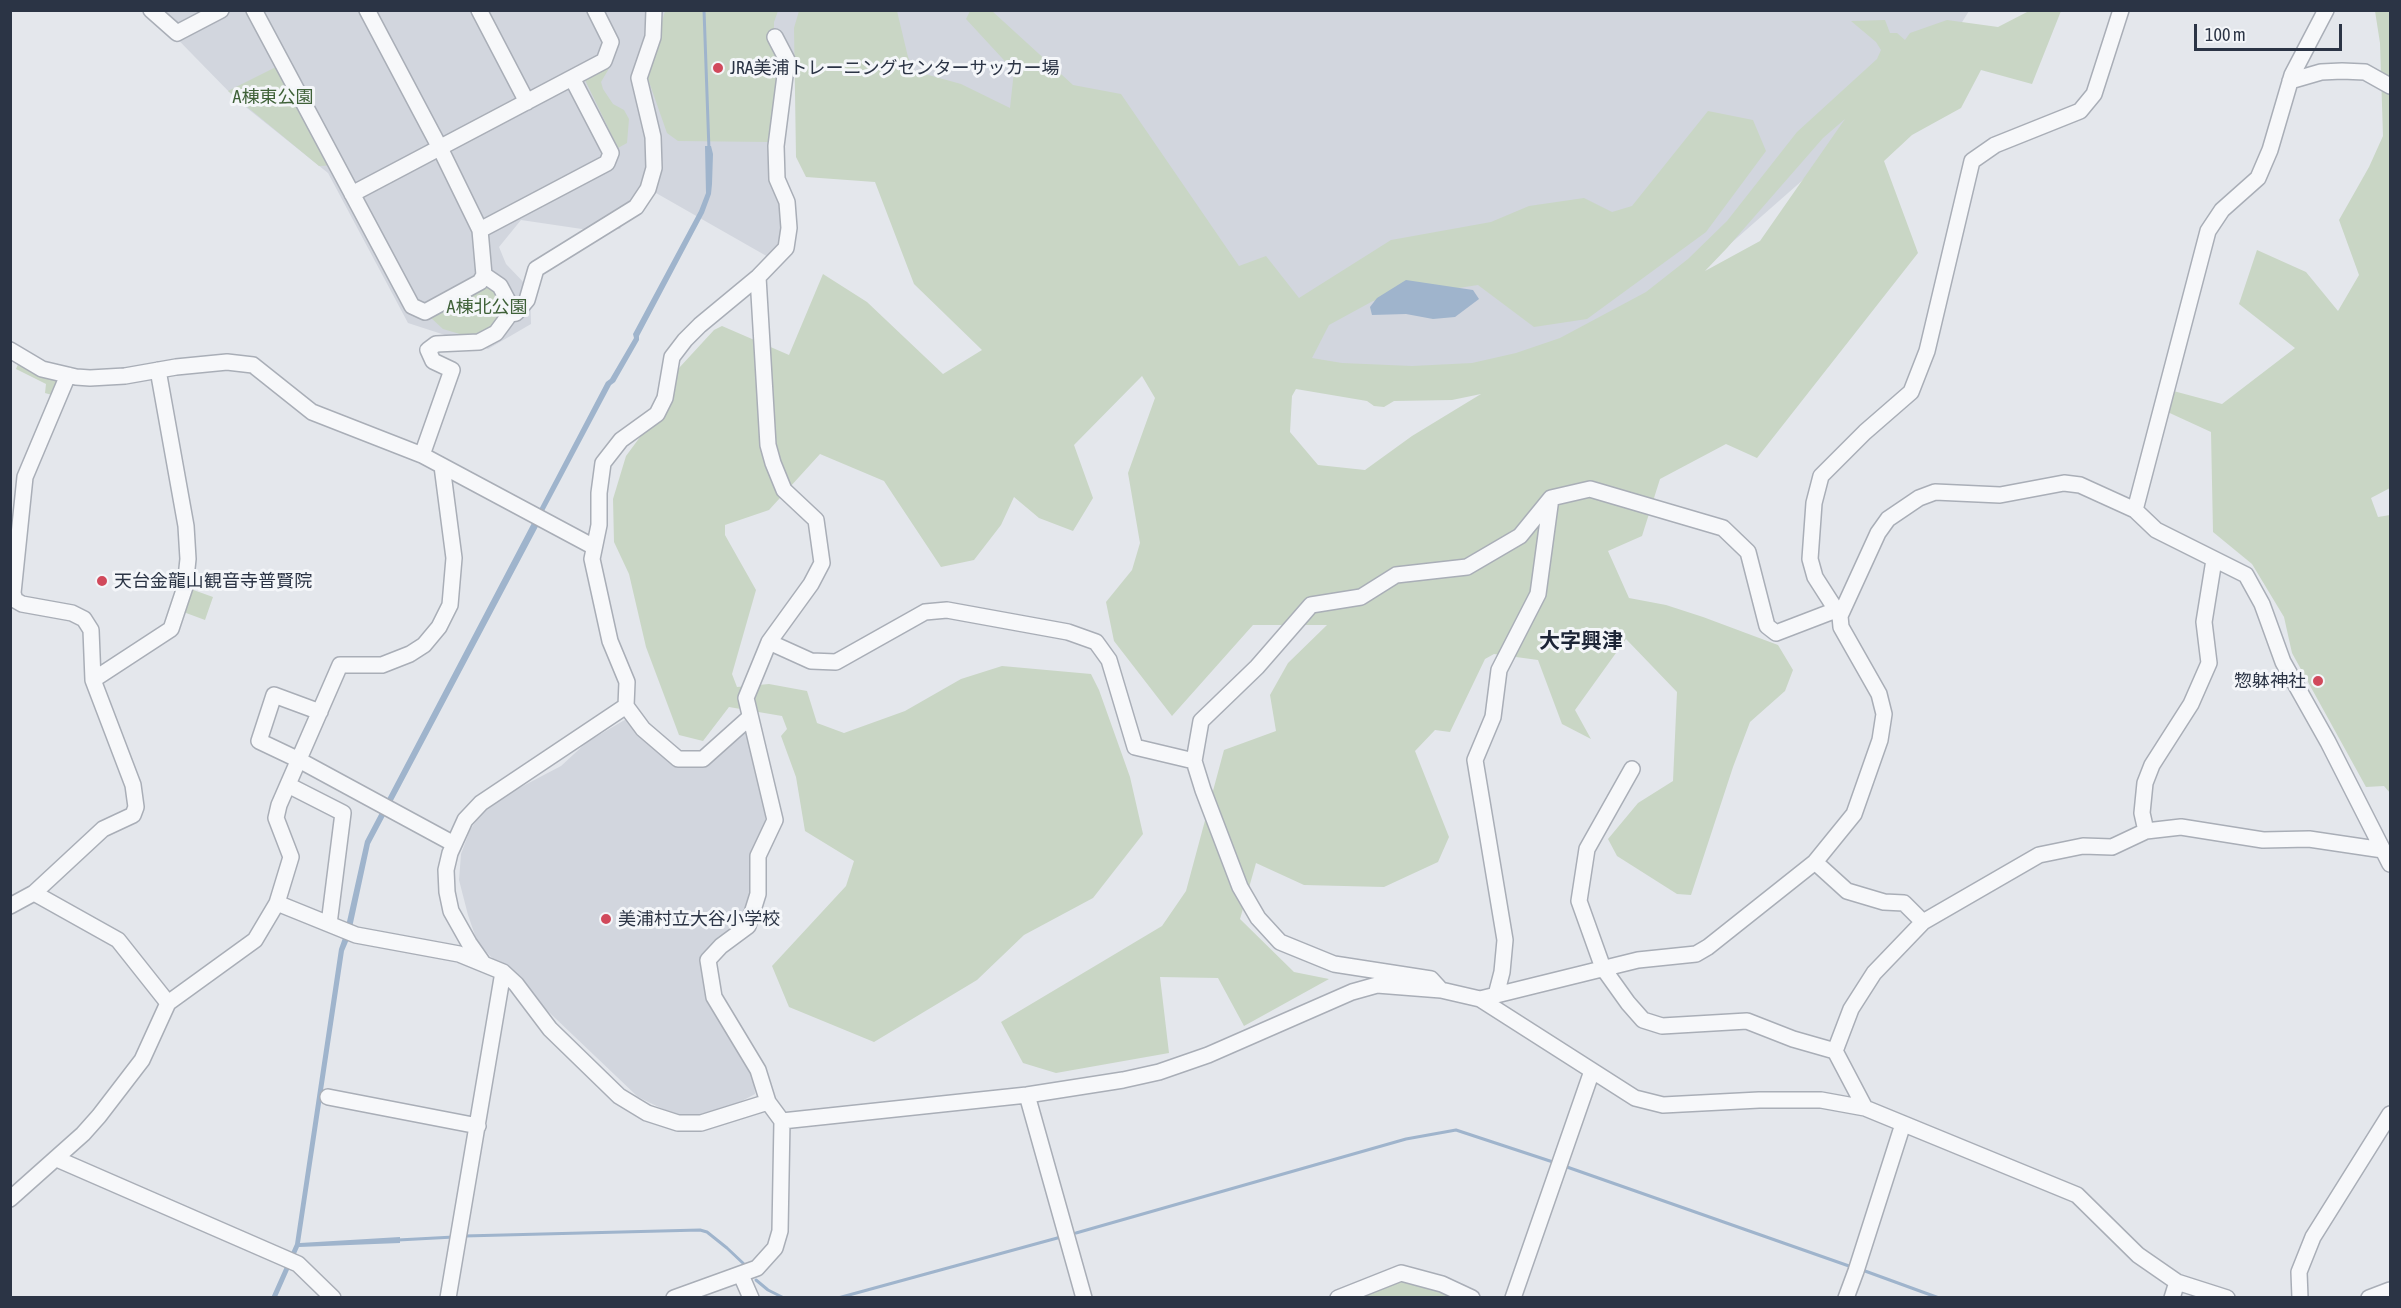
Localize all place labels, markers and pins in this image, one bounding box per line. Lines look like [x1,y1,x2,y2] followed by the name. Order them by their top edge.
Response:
[730,57,1060,79] place label: JRA美浦トレーニングセンターサッカー場
[711,61,725,75] marker: JRA美浦トレーニングセンターサッカー場
[114,570,312,592] place label: 天台金龍山観音寺普賢院
[95,574,109,588] marker: 天台金龍山観音寺普賢院
[2234,670,2306,692] place label: 惣躰神社
[2311,674,2325,688] marker: 惣躰神社
[618,908,780,930] place label: 美浦村立大谷小学校
[599,912,613,926] marker: 美浦村立大谷小学校

